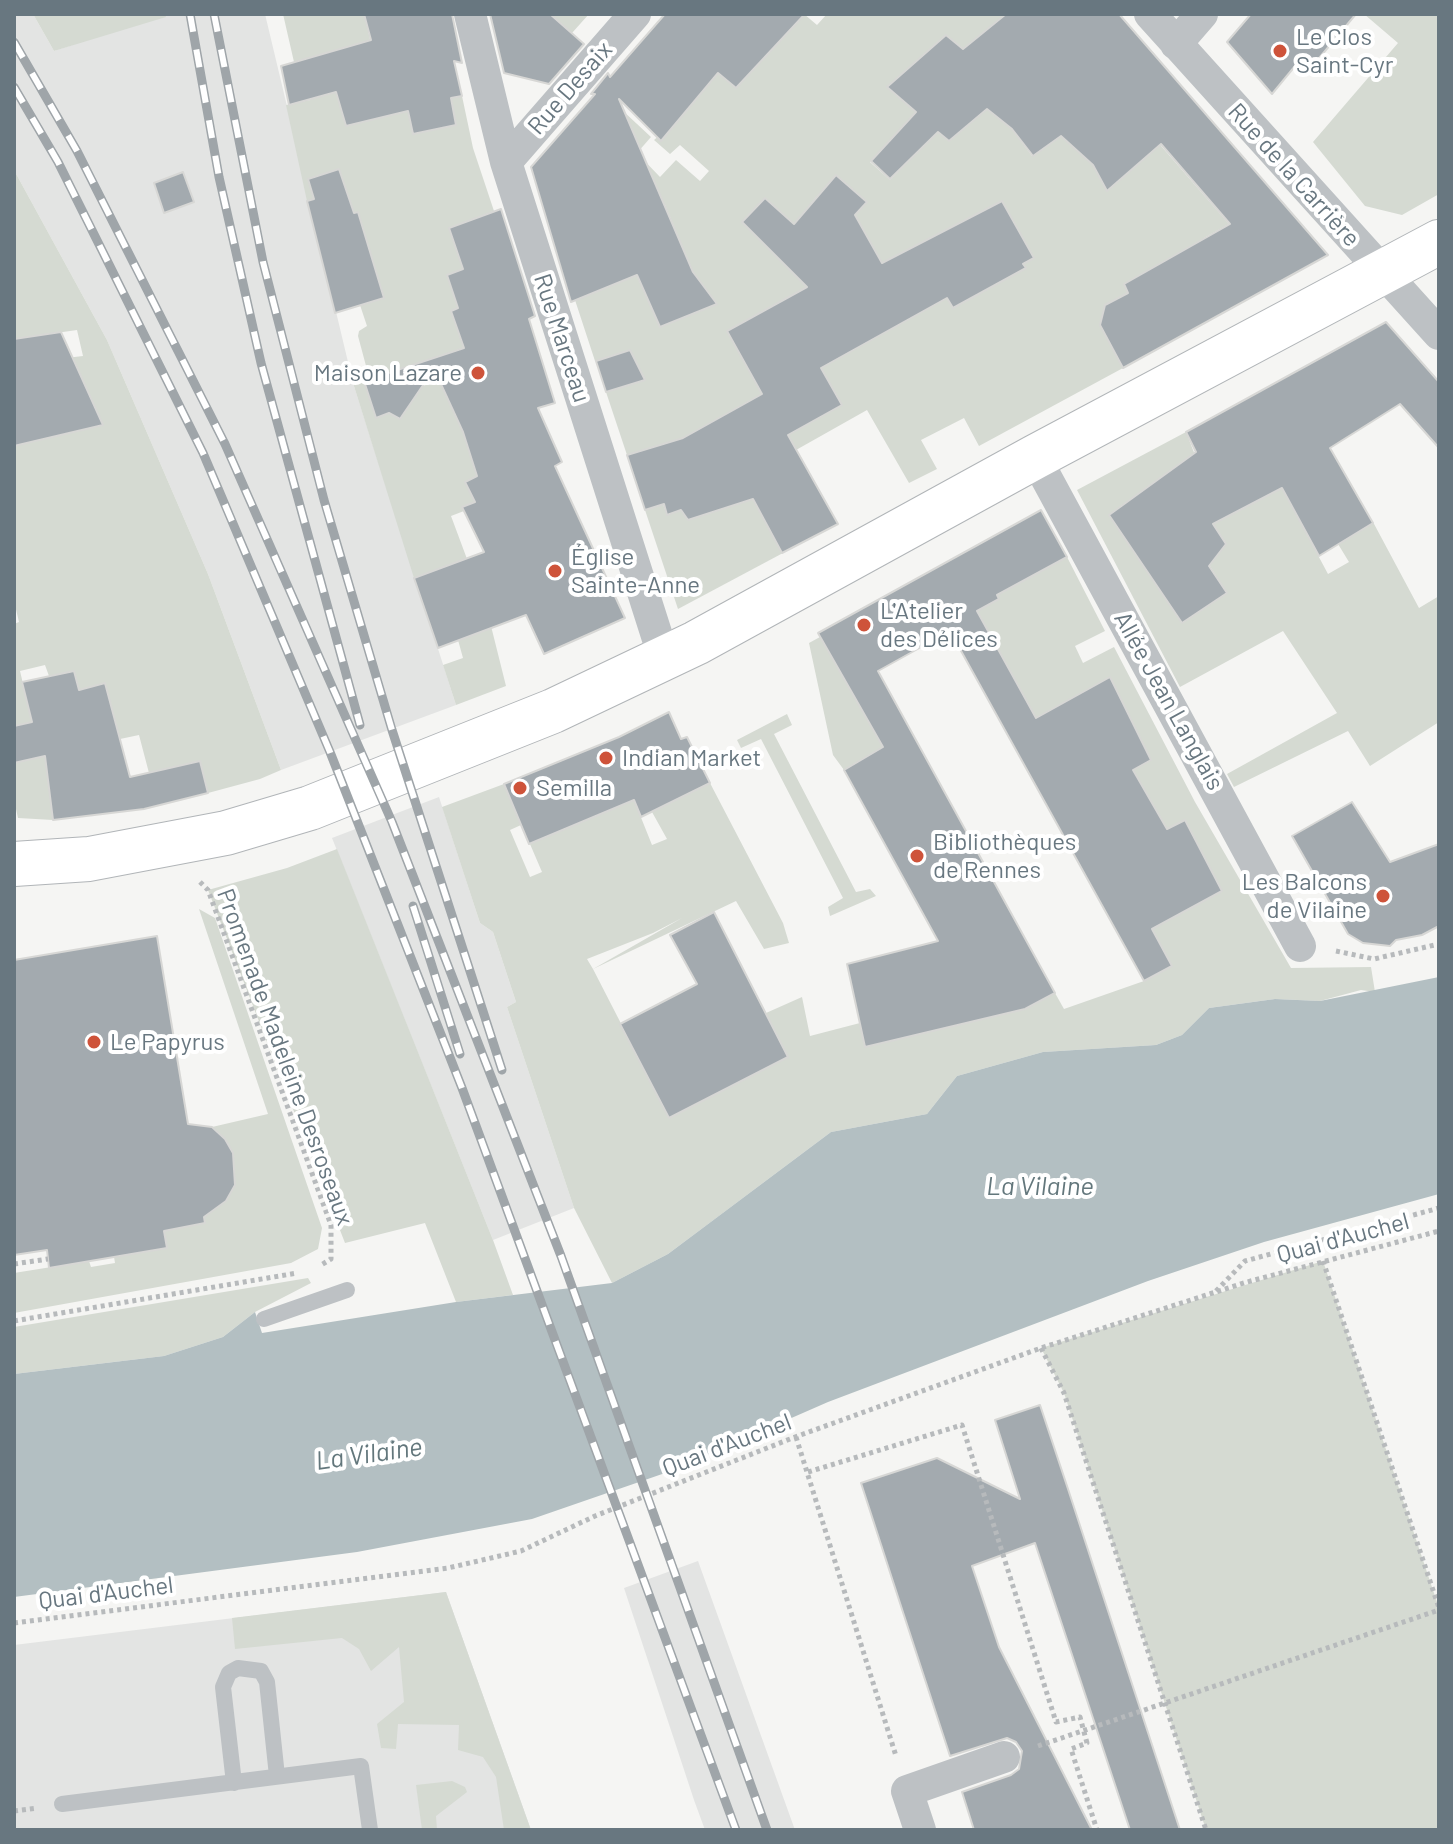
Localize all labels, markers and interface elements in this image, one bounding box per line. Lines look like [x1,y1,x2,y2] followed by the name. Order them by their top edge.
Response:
[1296,23,1393,79] place label: Le Clos Saint-Cyr
[522,36,618,140] street label: Rue Desaix
[1271,42,1289,60] marker: Le Clos Saint-Cyr
[1222,97,1366,253] street label: Rue de la Carrière
[528,270,596,406] street label: Rue Marceau
[314,359,462,387] place label: Maison Lazare
[469,364,487,382] marker: Maison Lazare
[571,543,700,599] place label: Église Sainte-Anne
[546,562,564,580] marker: Église Sainte-Anne
[880,597,998,653] place label: L'Atelier des Délices
[1108,607,1230,795] street label: Allée Jean Langlais
[855,616,873,634] marker: L'Atelier des Délices
[622,744,761,772] place label: Indian Market
[597,749,615,767] marker: Indian Market
[536,774,612,802] place label: Semilla
[511,779,529,797] marker: Semilla
[933,828,1076,884] place label: Bibliothèques de Rennes
[908,847,926,865] marker: Bibliothèques de Rennes
[1242,868,1367,924] place label: Les Balcons de Vilaine
[211,885,359,1229] street label: Promenade Madeleine Desroseaux
[1374,887,1392,905] marker: Les Balcons de Vilaine
[110,1028,225,1056] place label: Le Papyrus
[85,1033,103,1051] marker: Le Papyrus
[986,1170,1094,1202] water label: La Vilaine
[1274,1207,1412,1269] street label: Quai d'Auchel
[658,1407,796,1483] street label: Quai d'Auchel
[314,1431,424,1477] water label: La Vilaine
[37,1570,175,1616] street label: Quai d'Auchel

